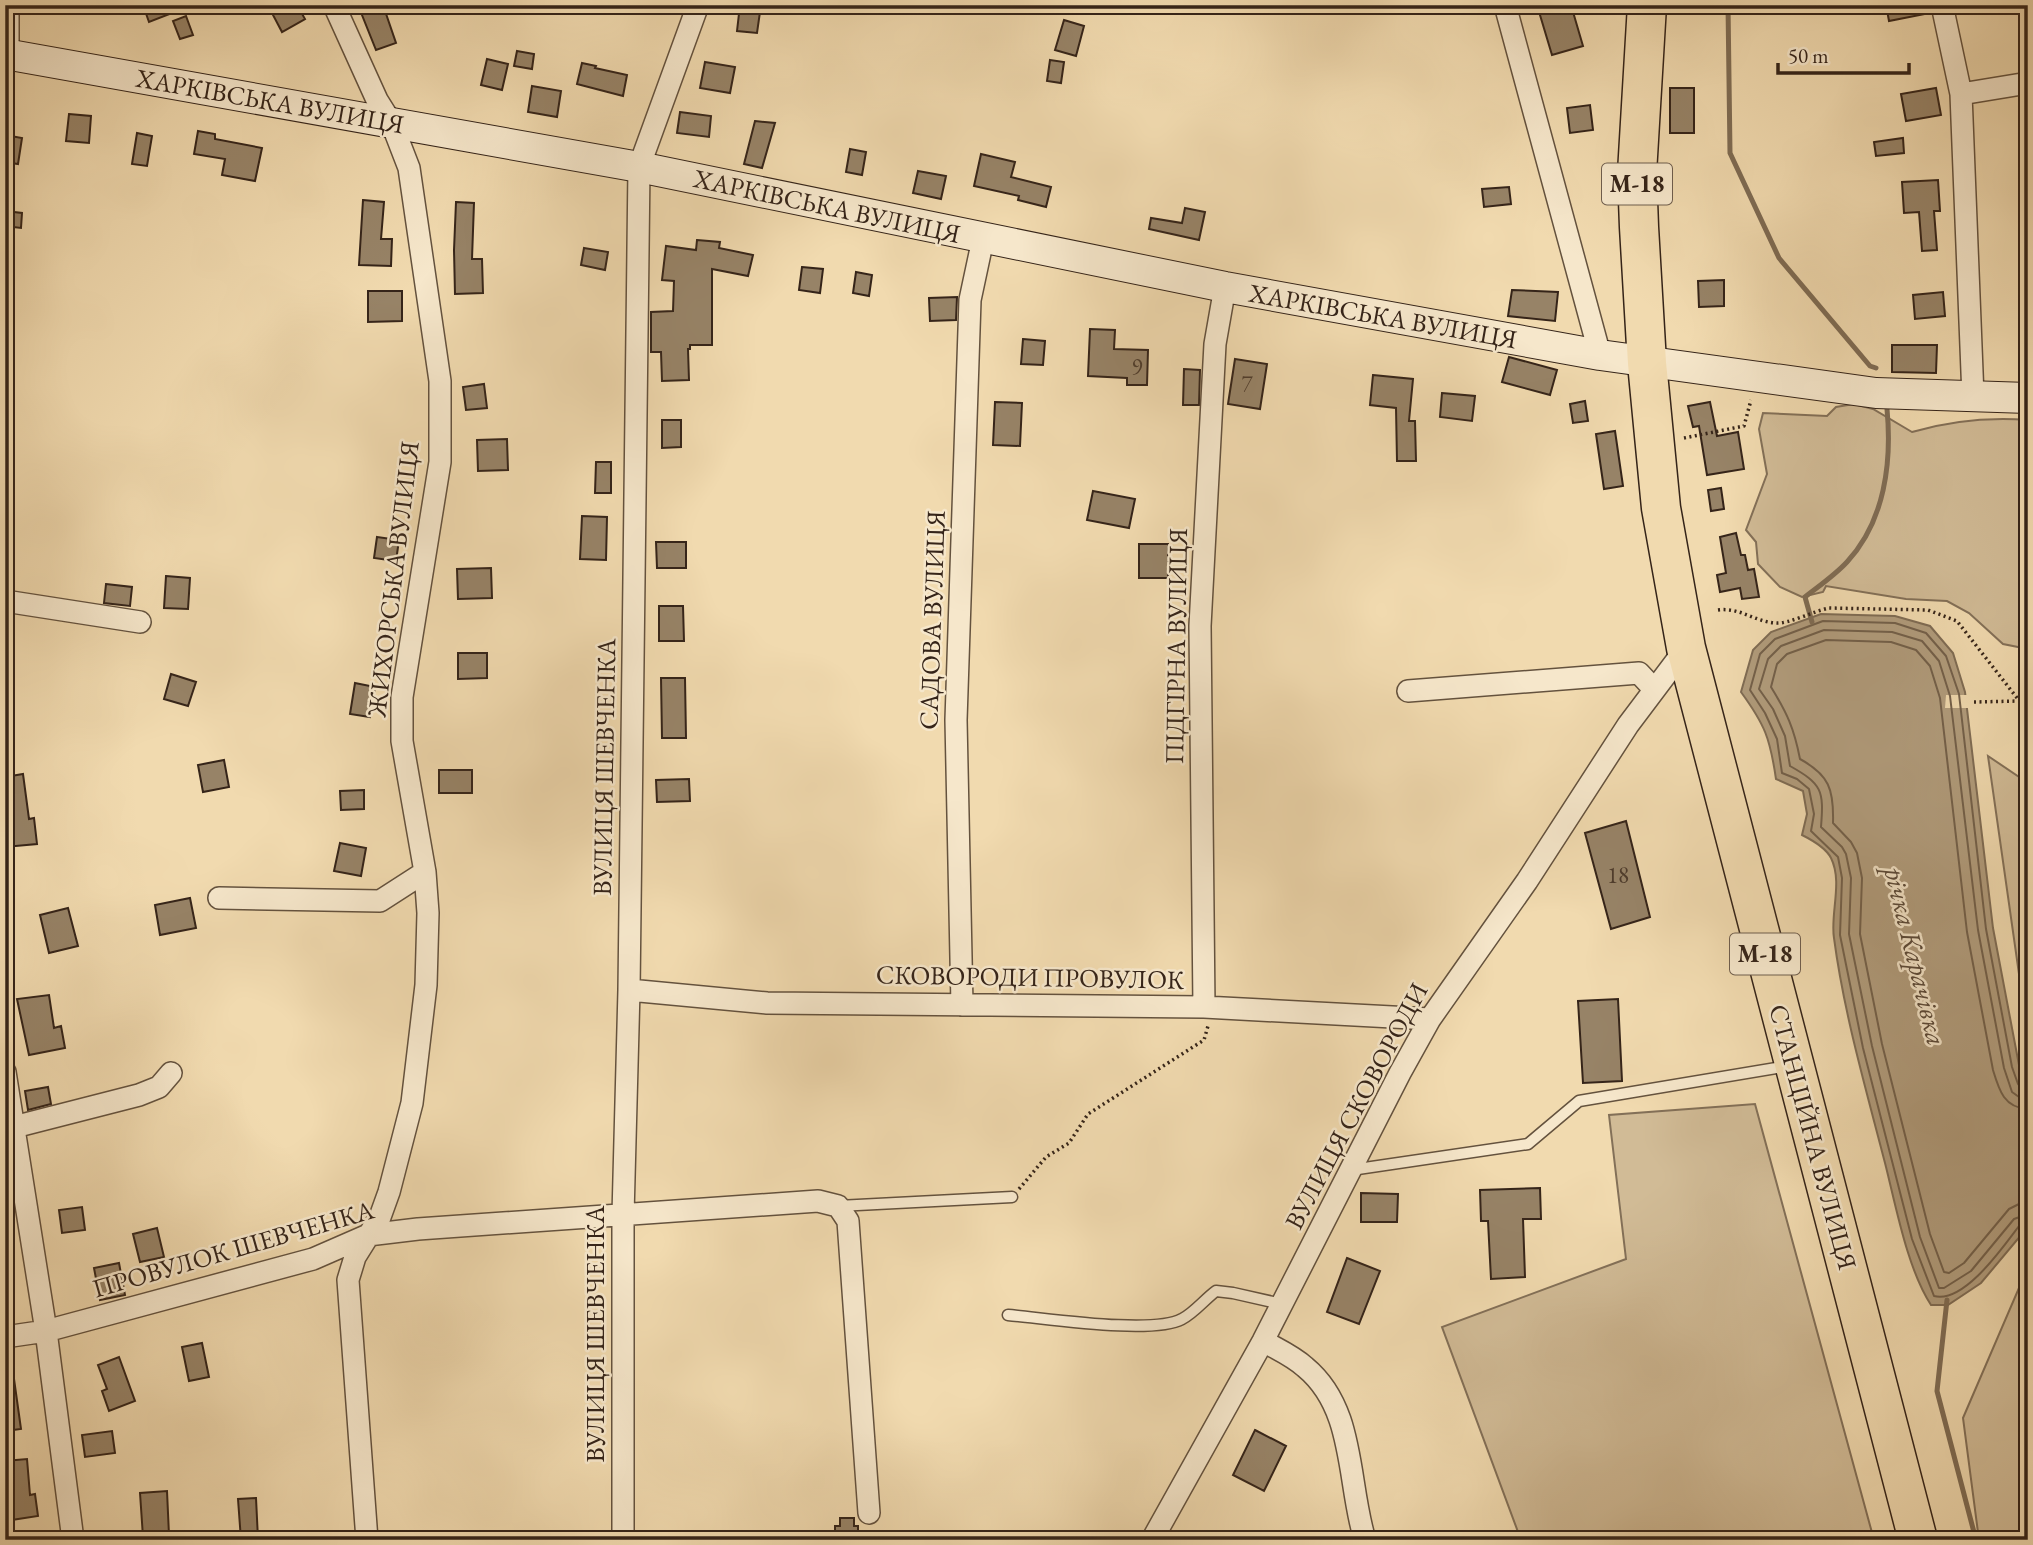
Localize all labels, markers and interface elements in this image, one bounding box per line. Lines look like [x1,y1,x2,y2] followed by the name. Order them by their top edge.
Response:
[1778,32,1909,76] scale bar
[1788,42,1829,69] text: 50 m
[132,60,407,141] street label: ХАРКІВСЬКА ВУЛИЦЯ
[690,161,963,251] street label: ХАРКІВСЬКА ВУЛИЦЯ
[1602,164,1672,204] road number: М-18
[1245,275,1520,356] street label: ХАРКІВСЬКА ВУЛИЦЯ
[1131,352,1143,382] house number: 9
[1241,369,1253,399] house number: 7
[359,439,427,720] street label: ЖИХОРСЬКА ВУЛИЦЯ
[911,510,953,730] street label: САДОВА ВУЛИЦЯ
[1157,528,1195,764] street label: ПІДГІРНА ВУЛИЦЯ
[585,637,623,896] street label: ВУЛИЦЯ ШЕВЧЕНКА
[1875,859,1956,1049] water label: річка Карачівка
[1607,860,1629,890] house number: 18
[1730,934,1800,974] road number: М-18
[876,957,1185,997] street label: СКОВОРОДИ ПРОВУЛОК
[1277,977,1435,1235] street label: ВУЛИЦЯ СКОВОРОДИ
[1761,1000,1865,1274] street label: СТАНЦІЙНА ВУЛИЦЯ
[88,1192,379,1306] street label: ПРОВУЛОК ШЕВЧЕНКА
[578,1204,612,1463] street label: ВУЛИЦЯ ШЕВЧЕНКА

